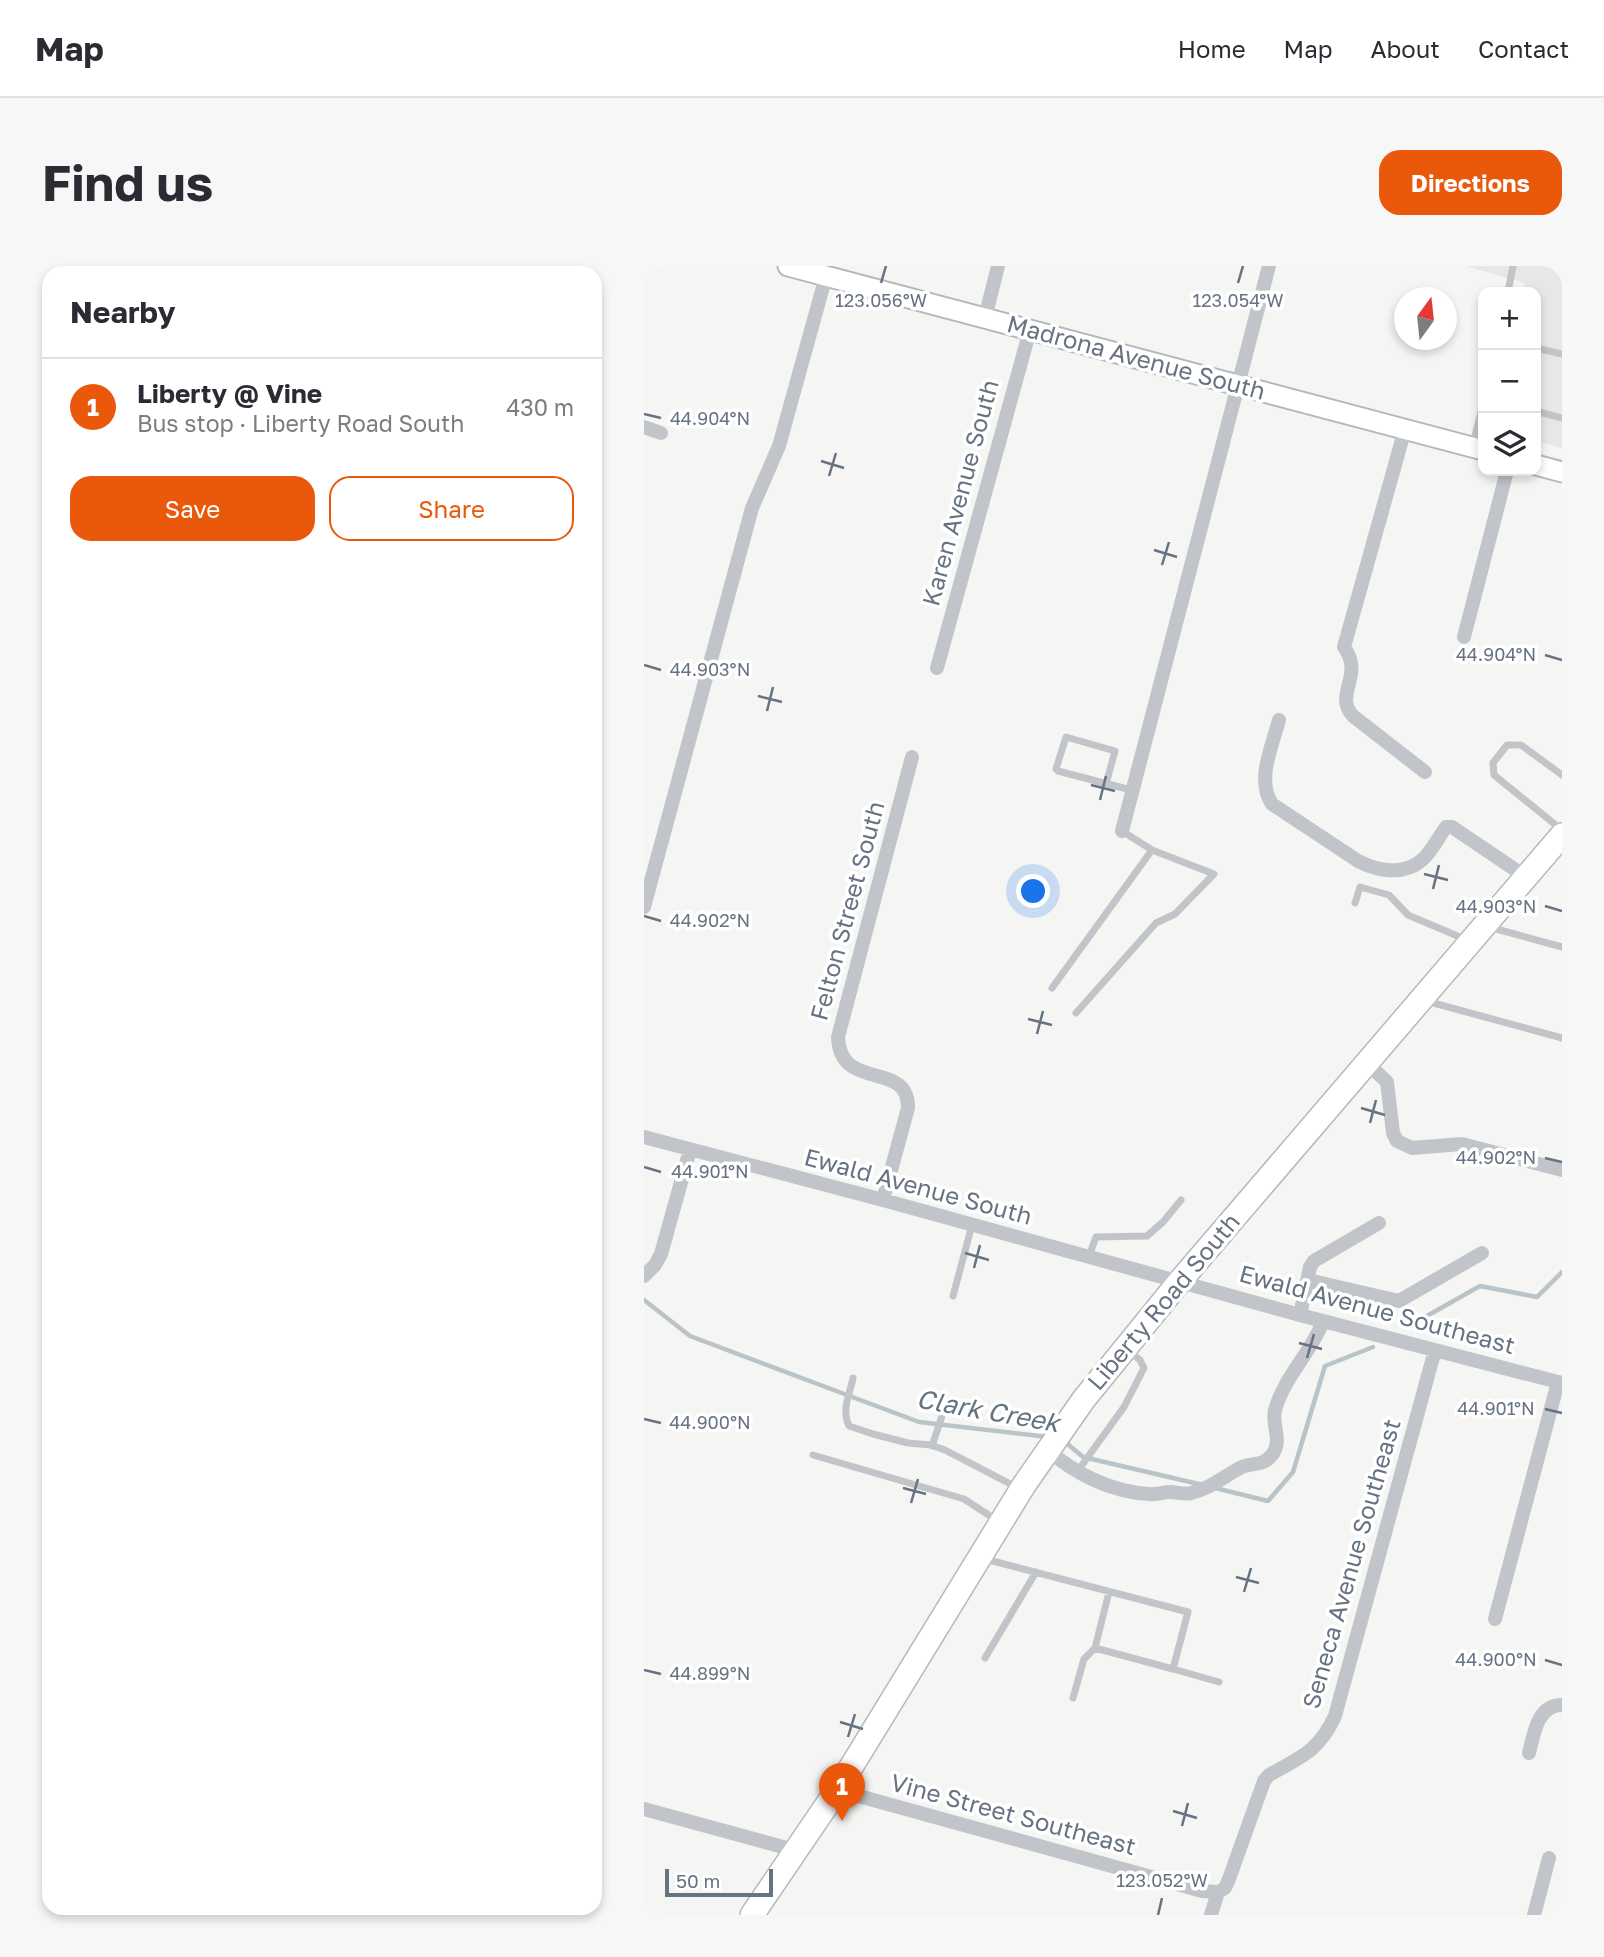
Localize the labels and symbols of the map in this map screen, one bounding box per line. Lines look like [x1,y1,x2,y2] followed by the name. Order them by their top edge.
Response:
[1394,287,1457,350] north arrow
[835,289,927,311] text: 123.056°W
[1192,289,1284,311] text: 123.054°W
[1004,308,1269,405] street label: Madrona Avenue South
[915,376,1004,609] street label: Karen Avenue South
[670,407,750,429] text: 44.904°N
[1456,643,1536,665] text: 44.904°N
[670,658,750,680] text: 44.903°N
[803,798,890,1023] street label: Felton Street South
[1016,874,1050,908] your location
[1456,895,1536,917] text: 44.903°N
[670,909,750,931] text: 44.902°N
[801,1141,1035,1230] street label: Ewald Avenue South
[1456,1146,1536,1168] text: 44.902°N
[671,1160,749,1182] text: 44.901°N
[1081,1207,1245,1395] street label: Liberty Road South
[1236,1258,1518,1359] street label: Ewald Avenue Southeast
[914,1383,1064,1439] water label: Clark Creek
[1457,1397,1535,1419] text: 44.901°N
[669,1411,751,1433] text: 44.900°N
[1295,1416,1406,1712] street label: Seneca Avenue Southeast
[1455,1648,1537,1670] text: 44.900°N
[670,1662,750,1684] text: 44.899°N
[819,1763,865,1821] pin: 1
[888,1767,1139,1860] street label: Vine Street Southeast
[665,1866,774,1898] scale bar
[1116,1869,1208,1891] text: 123.052°W

